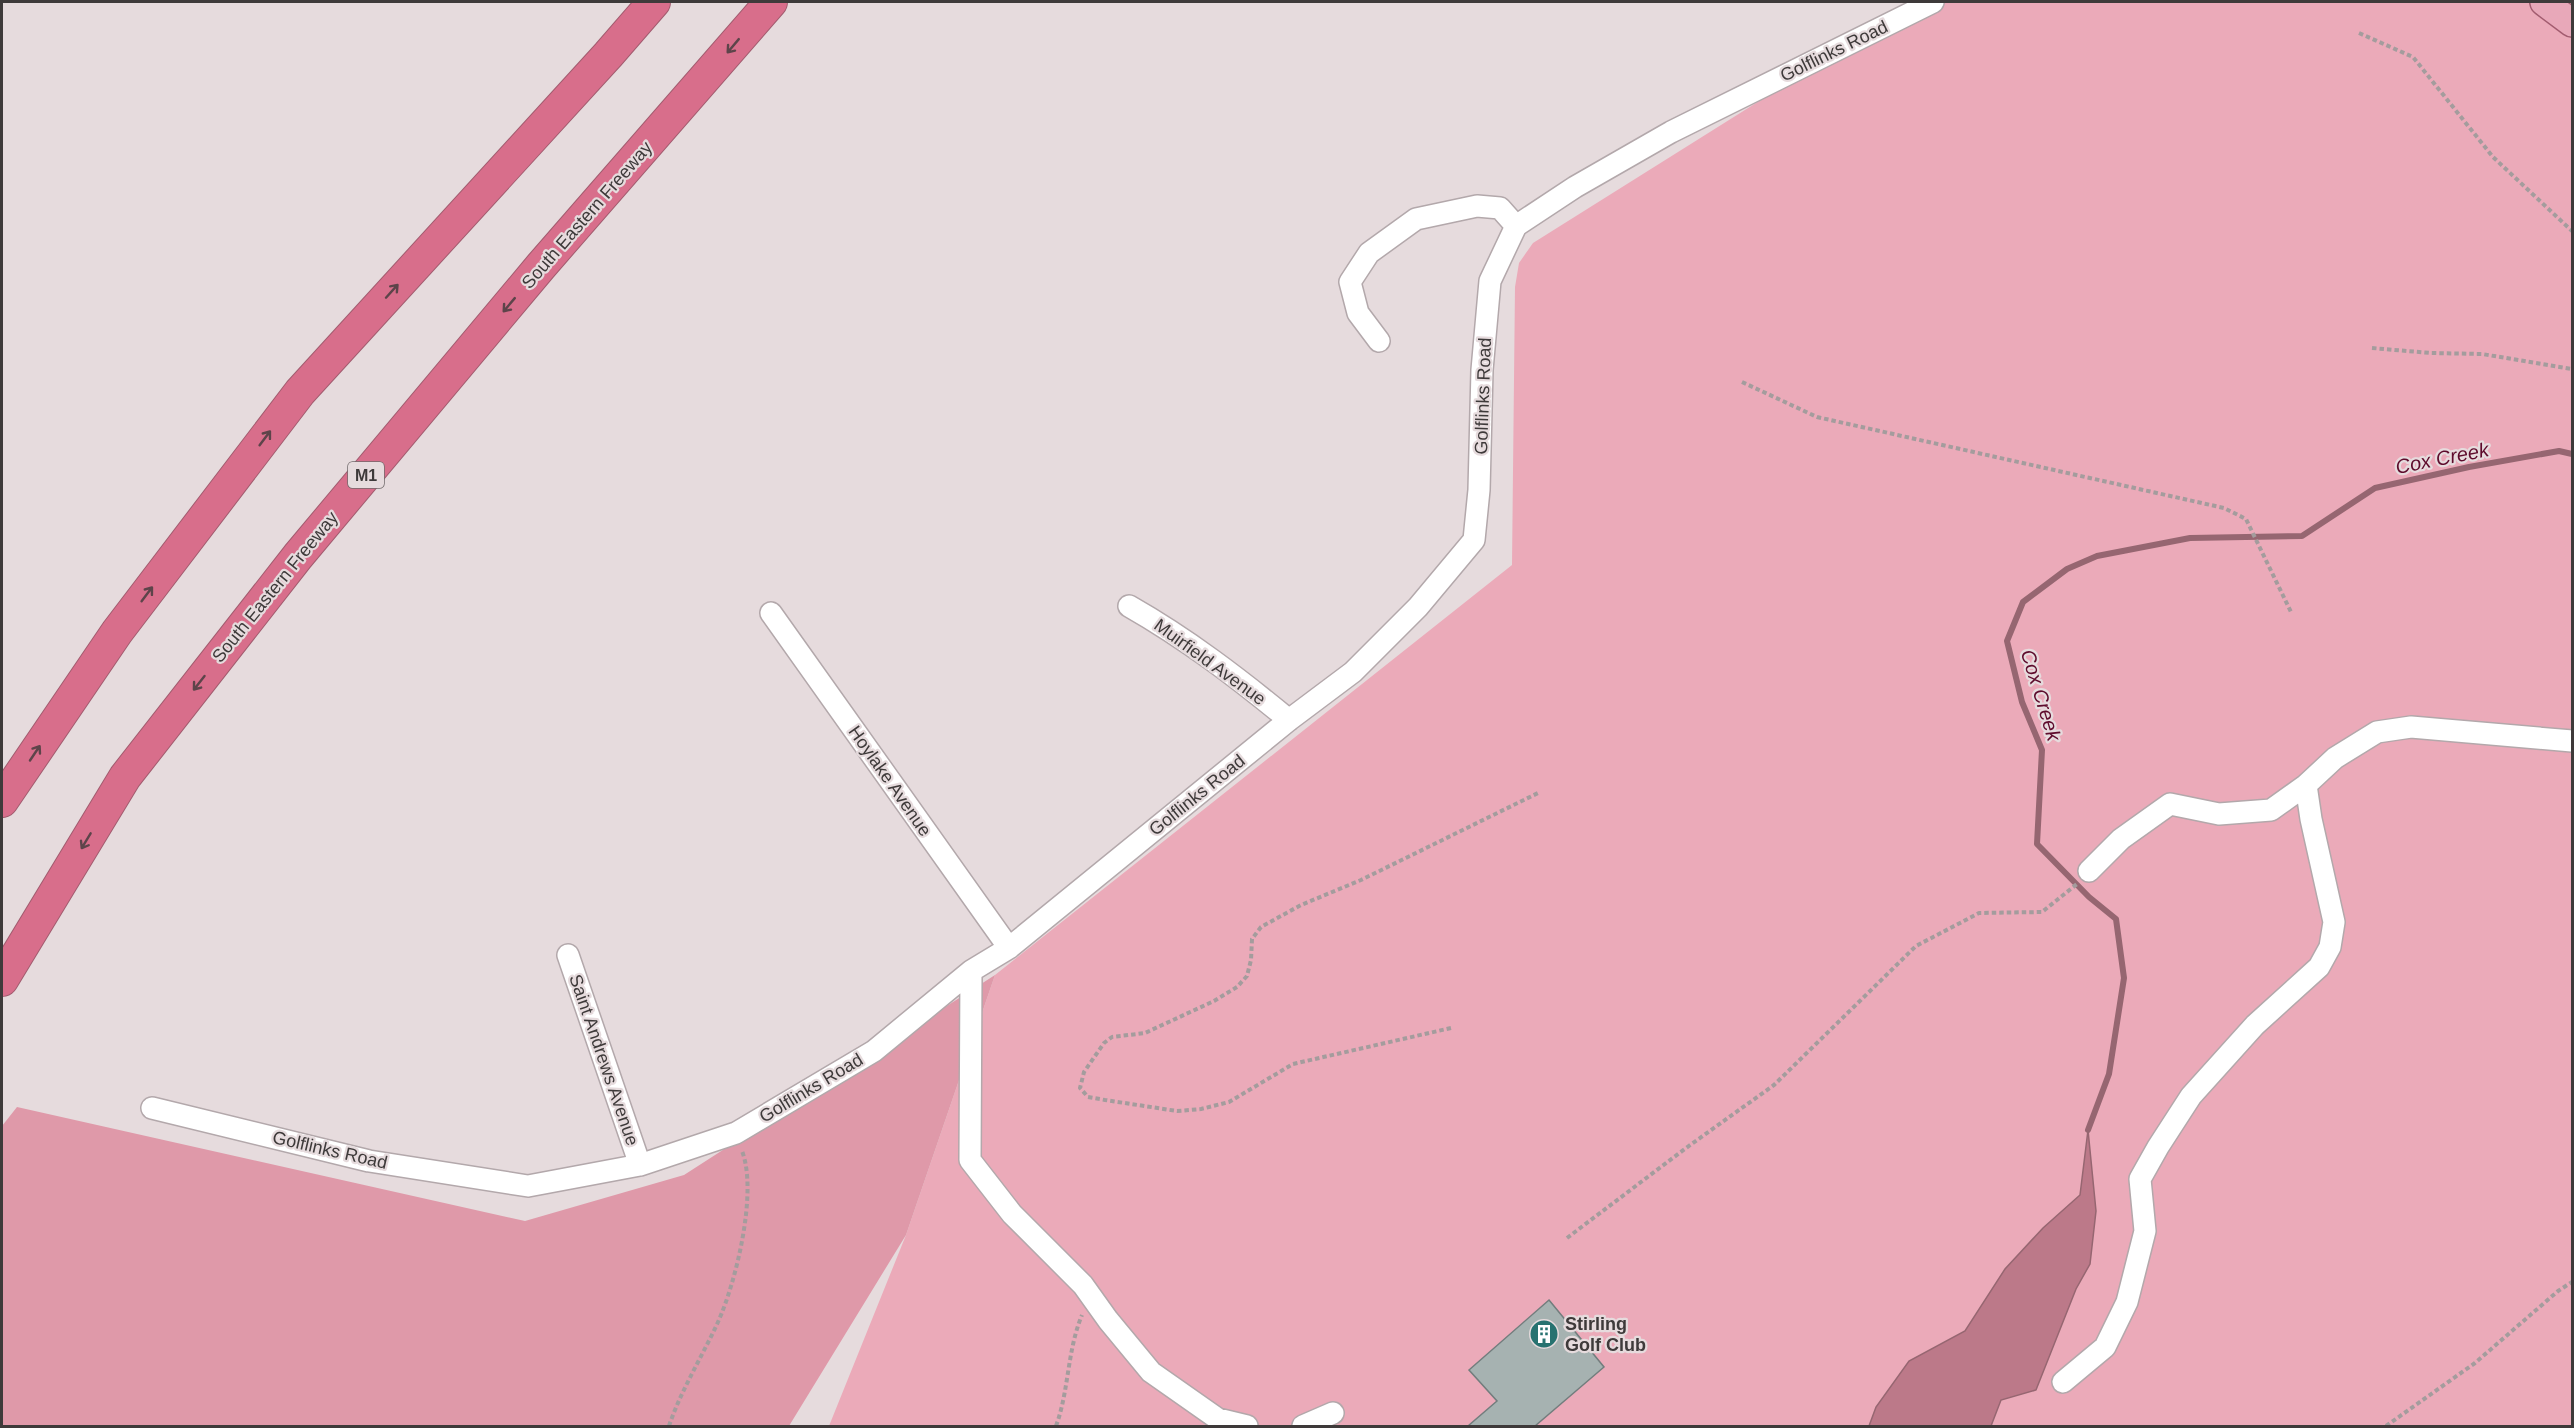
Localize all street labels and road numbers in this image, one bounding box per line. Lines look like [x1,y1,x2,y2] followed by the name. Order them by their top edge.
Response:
[1777,16,1891,86] street label: Golflinks Road
[518,137,656,293] street label: South Eastern Freeway
[1471,337,1495,455] street label: Golflinks Road
[348,462,384,488] road number: M1
[208,508,342,666] street label: South Eastern Freeway
[1150,615,1270,709] street label: Muirfield Avenue
[845,722,935,840] street label: Hoylake Avenue
[1145,750,1249,840] street label: Golflinks Road
[565,972,643,1148] street label: Saint Andrews Avenue
[756,1049,866,1127] street label: Golflinks Road
[271,1127,389,1173] street label: Golflinks Road

